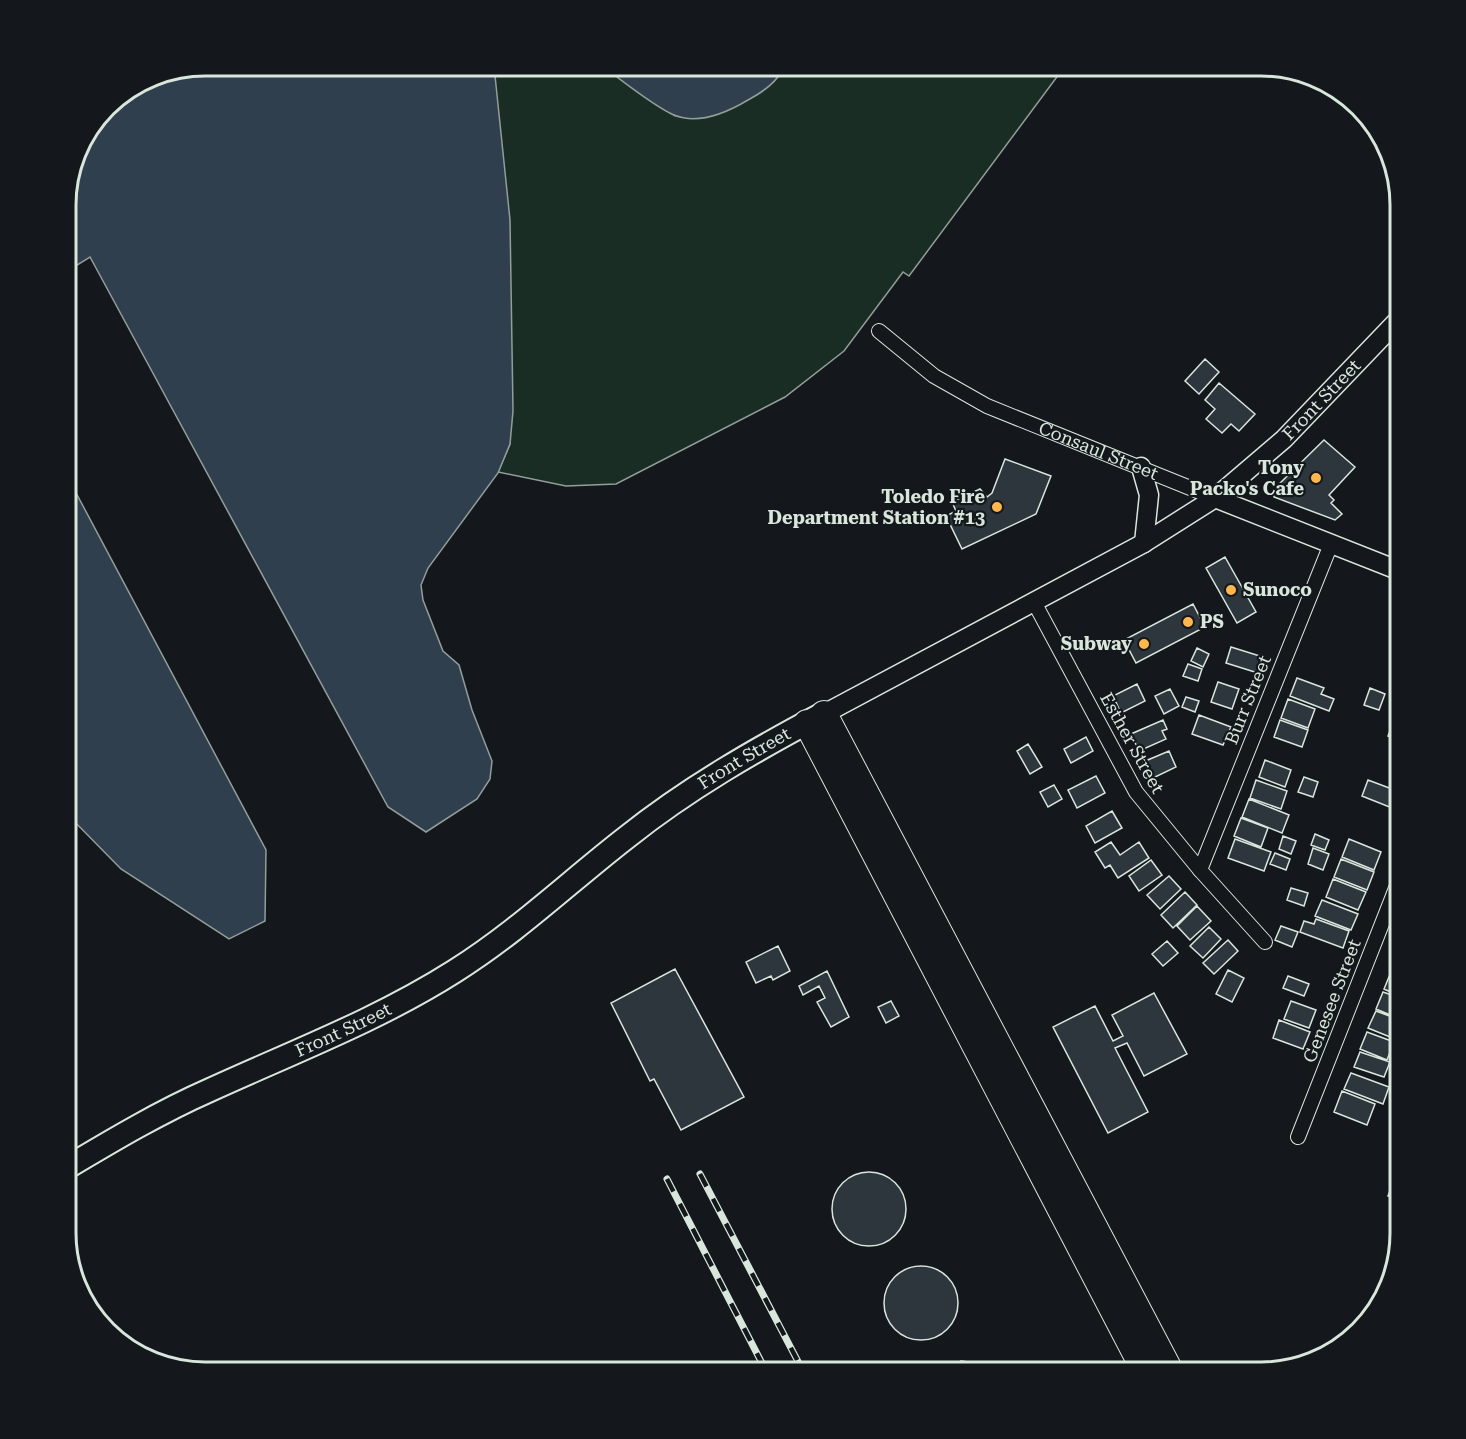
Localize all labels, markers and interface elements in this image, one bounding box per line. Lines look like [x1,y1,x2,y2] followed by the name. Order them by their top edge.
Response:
[1278,355,1365,444] street label: Front Street
[1036,417,1162,484] street label: Consaul Street
[1190,457,1304,499] place label: Tony Packo's Cafe
[1309,471,1323,485] marker: Tony Packo's Cafe
[768,486,985,528] place label: Toledo Fire Department Station #13
[990,500,1004,514] marker: Toledo Fire Department Station #13
[1243,579,1312,600] place label: Sunoco
[1224,583,1238,597] marker: Sunoco
[1200,611,1224,632] place label: PS
[1181,615,1195,629] marker: PS
[1061,633,1132,654] place label: Subway
[1137,637,1151,651] marker: Subway
[1220,652,1275,747] street label: Burr Street
[1096,689,1169,797] street label: Esther Street
[694,723,794,793] street label: Front Street
[1298,936,1365,1065] street label: Genesee Street
[292,998,395,1061] street label: Front Street

